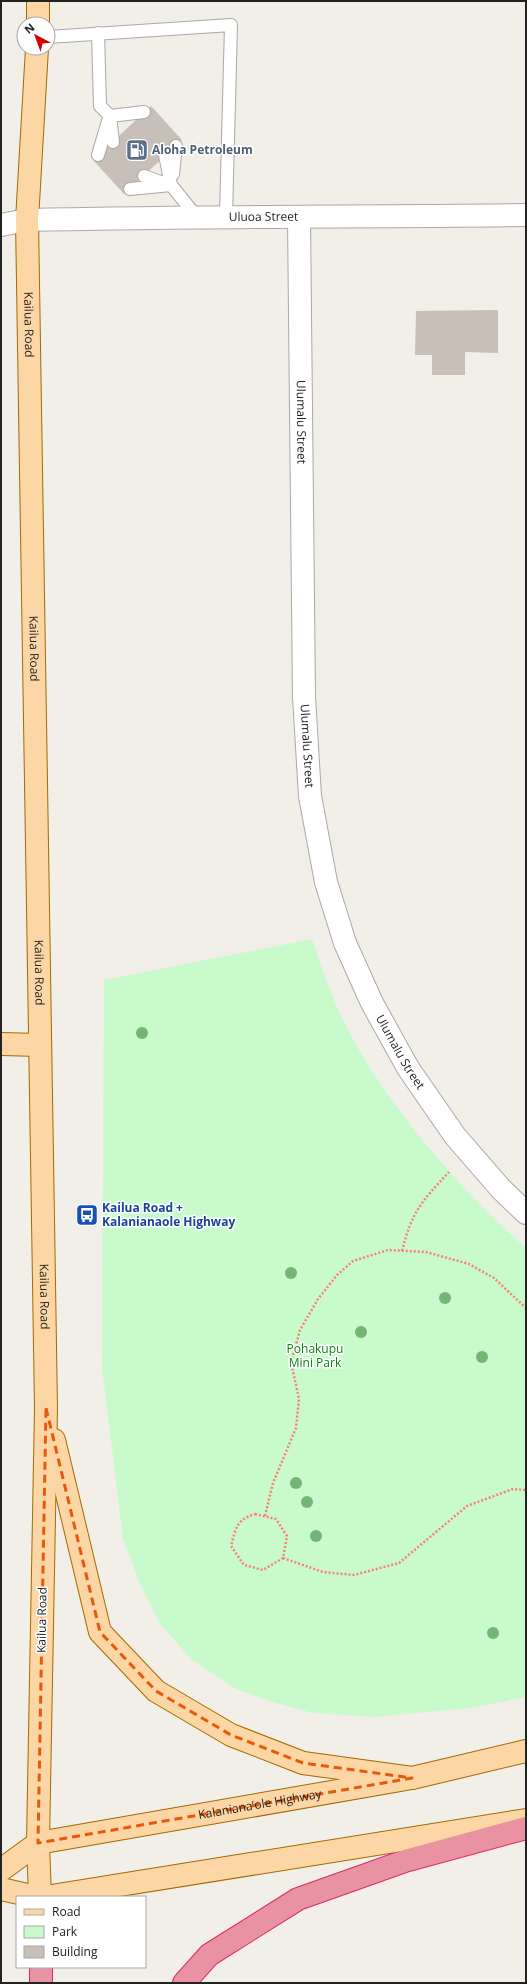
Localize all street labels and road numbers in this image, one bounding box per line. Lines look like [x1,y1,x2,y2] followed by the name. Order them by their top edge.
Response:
[229,208,298,225] street label: Uluoa Street
[20,292,38,358] street label: Kailua Road
[293,380,311,464] street label: Ulumalu Street
[25,616,43,682] street label: Kailua Road
[296,703,318,788] street label: Ulumalu Street
[31,940,49,1006] street label: Kailua Road
[372,1011,429,1093] street label: Ulumalu Street
[36,1263,54,1330] street label: Kailua Road
[32,1587,51,1653] street label: Kailua Road
[197,1785,324,1823] street label: Kalaniana’ole Highway

